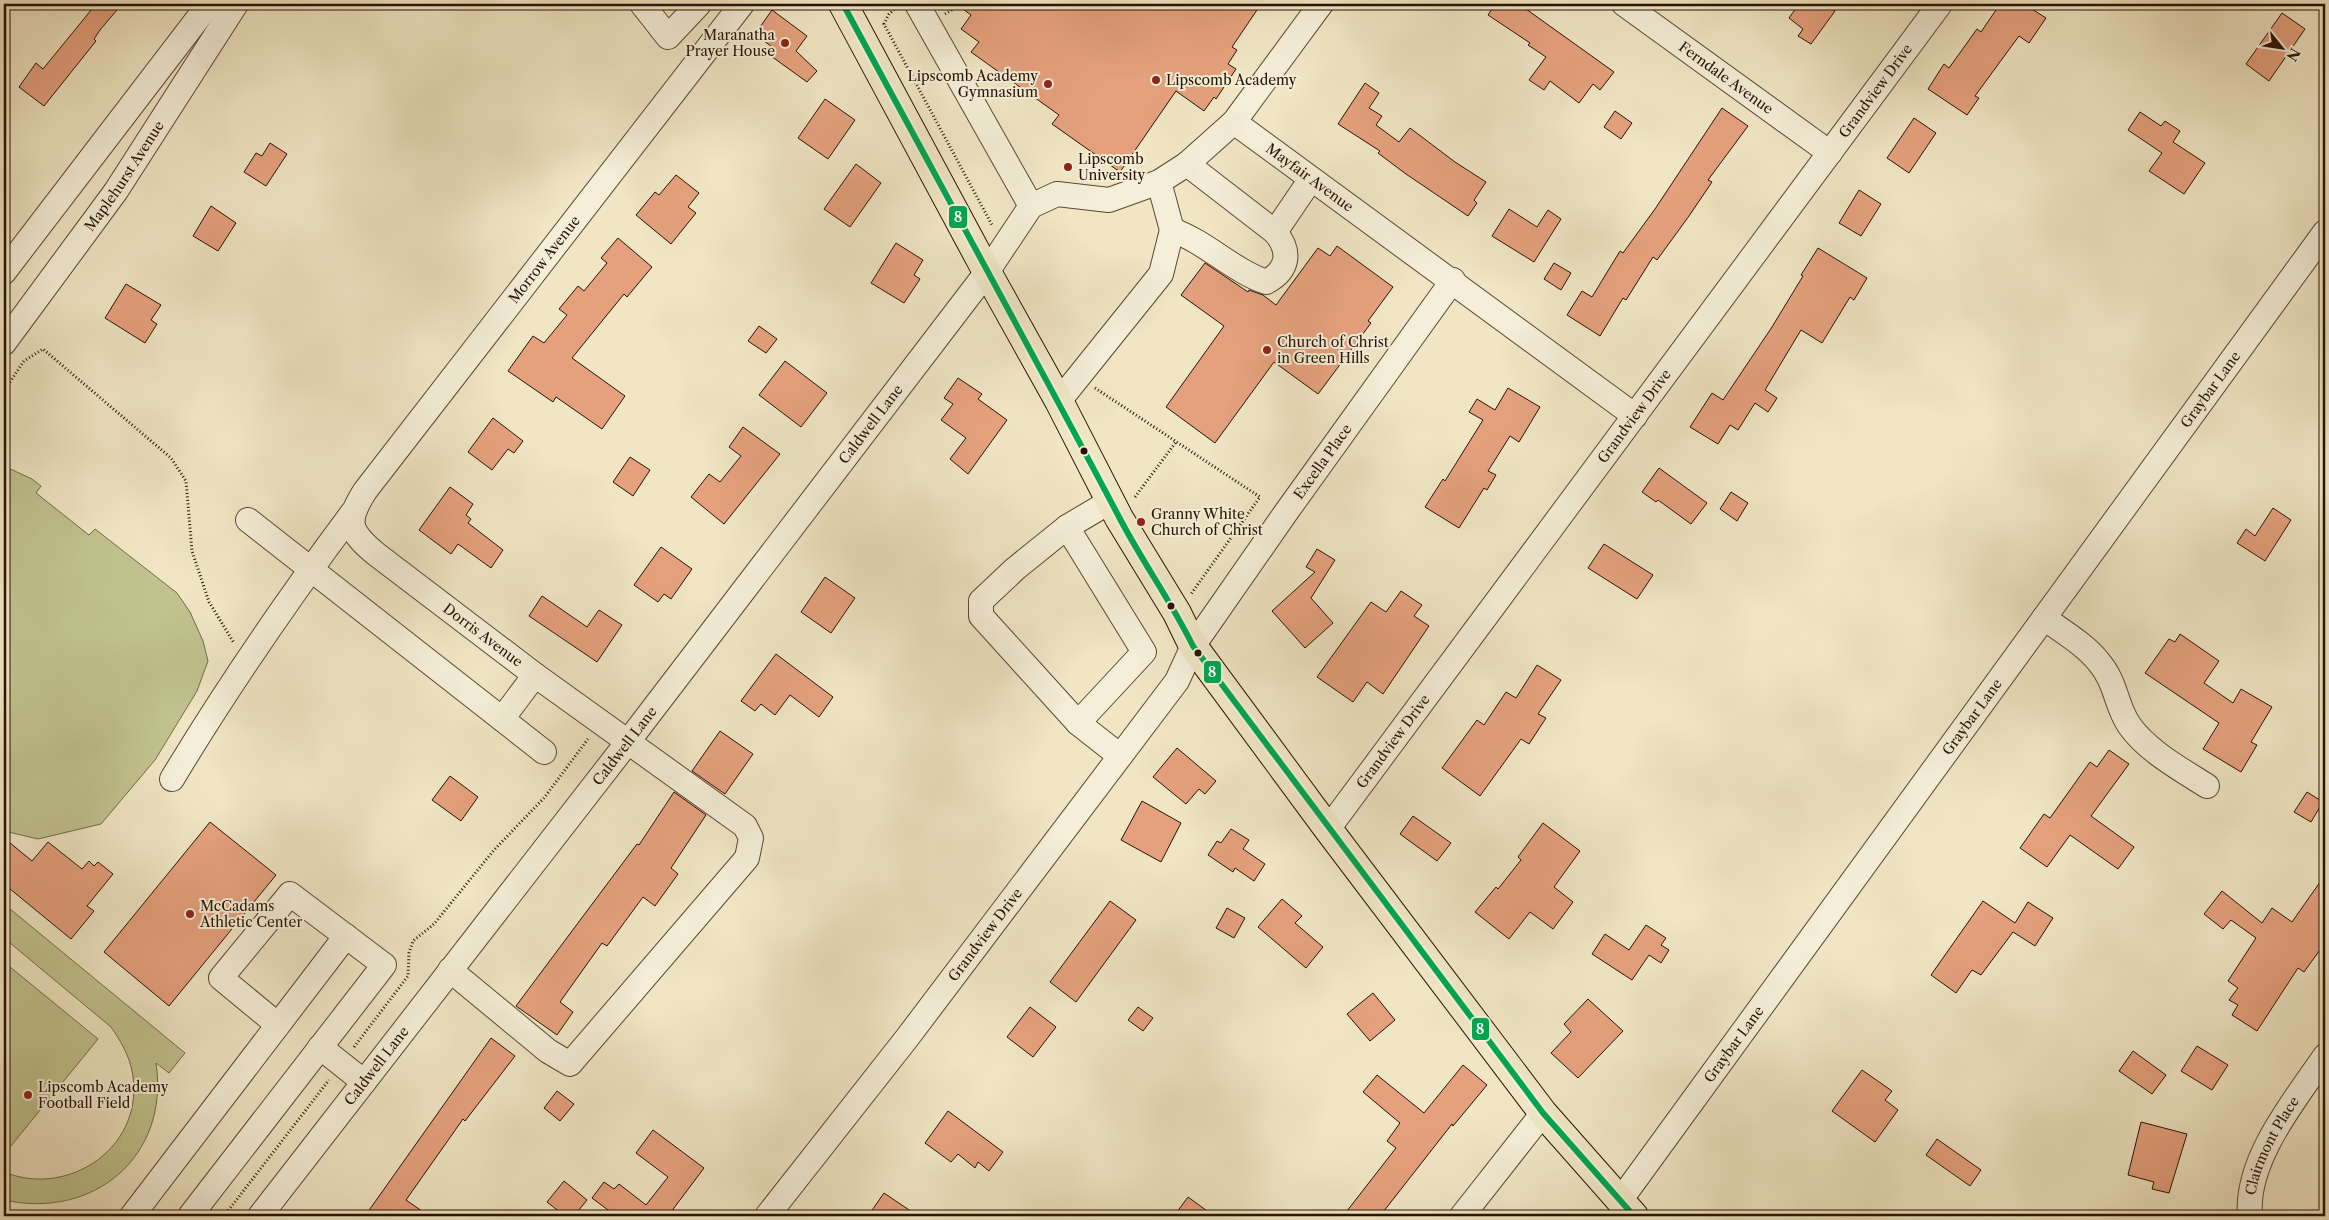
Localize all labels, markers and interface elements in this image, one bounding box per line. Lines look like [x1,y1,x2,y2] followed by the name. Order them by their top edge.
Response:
[2256,22,2306,72] north arrow
[685,26,776,60] place label: Maranatha Prayer House
[779,37,791,49] marker: Maranatha Prayer House
[1675,38,1777,118] street label: Ferndale Avenue
[1835,40,1916,141] street label: Grandview Drive
[2282,45,2304,64] text: N
[908,67,1038,101] place label: Lipscomb Academy Gymnasium
[1166,71,1297,89] place label: Lipscomb Academy
[1150,74,1162,86] marker: Lipscomb Academy
[1042,78,1054,90] marker: Lipscomb Academy Gymnasium
[81,117,168,235] street label: Maplehurst Avenue
[1262,140,1357,216] street label: Mayfair Avenue
[1078,150,1146,184] place label: Lipscomb University
[1062,161,1074,173] marker: Lipscomb University
[948,205,968,229] line badge: 8
[954,208,962,226] text: 8
[505,212,584,307] street label: Morrow Avenue
[1277,333,1389,367] place label: Church of Christ in Green Hills
[1261,344,1273,356] marker: Church of Christ in Green Hills
[2177,347,2244,431] street label: Graybar Lane
[1594,366,1675,467] street label: Grandview Drive
[835,381,907,467] street label: Caldwell Lane
[1290,420,1356,502] street label: Excella Place
[1079,446,1089,456] unlabelled marker
[1151,505,1263,539] place label: Granny White Church of Christ
[1135,516,1147,528] marker: Granny White Church of Christ
[440,599,526,671] street label: Dorris Avenue
[1166,601,1176,611] unlabelled marker
[1193,648,1203,658] unlabelled marker
[1203,660,1222,684] line badge: 8
[1208,663,1216,681] text: 8
[1938,675,2006,759] street label: Graybar Lane
[1352,691,1434,792] street label: Grandview Drive
[588,703,661,789] street label: Caldwell Lane
[944,884,1026,985] street label: Grandview Drive
[199,897,302,931] place label: McCadams Athletic Center
[184,908,196,920] marker: McCadams Athletic Center
[1700,1002,1768,1086] street label: Graybar Lane
[1471,1017,1490,1041] line badge: 8
[1476,1020,1484,1038] text: 8
[340,1023,413,1109] street label: Caldwell Lane
[38,1078,169,1112] place label: Lipscomb Academy Football Field
[22,1089,34,1101] marker: Lipscomb Academy Football Field
[2242,1093,2303,1196] street label: Clairmont Place

